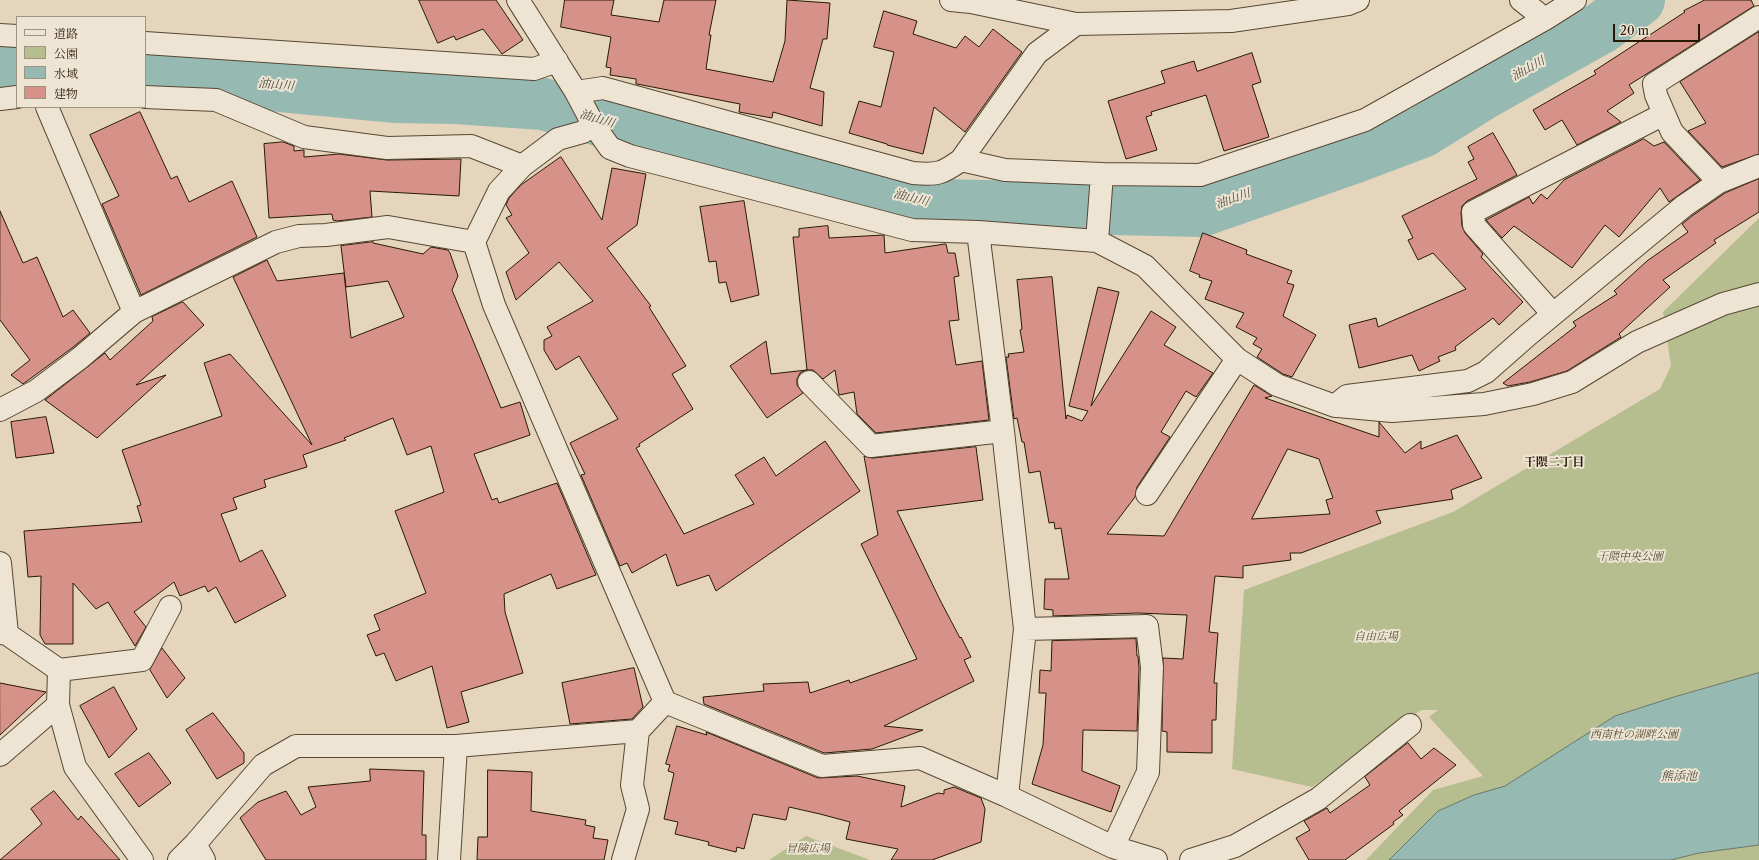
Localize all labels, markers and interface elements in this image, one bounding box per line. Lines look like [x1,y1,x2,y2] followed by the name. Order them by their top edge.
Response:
[16,16,146,108] legend
[1615,16,1702,42] scale bar
[1620,23,1649,38] text: 20 m
[54,26,78,41] text: 道路
[54,46,78,61] text: 公園
[1509,54,1547,84] water label: 油山川
[54,66,78,81] text: 水域
[257,76,295,94] water label: 油山川
[54,86,78,101] text: 建物
[578,107,616,131] water label: 油山川
[1214,186,1252,212] water label: 油山川
[892,187,930,209] water label: 油山川
[1524,456,1584,470] district label: 干隈二丁目
[1597,550,1663,564] park label: 干隈中央公園
[1354,630,1398,644] park label: 自由広場
[1590,728,1678,742] park label: 西南杜の湖畔公園
[1661,770,1697,784] water label: 熊添池
[786,842,830,856] park label: 冒険広場

